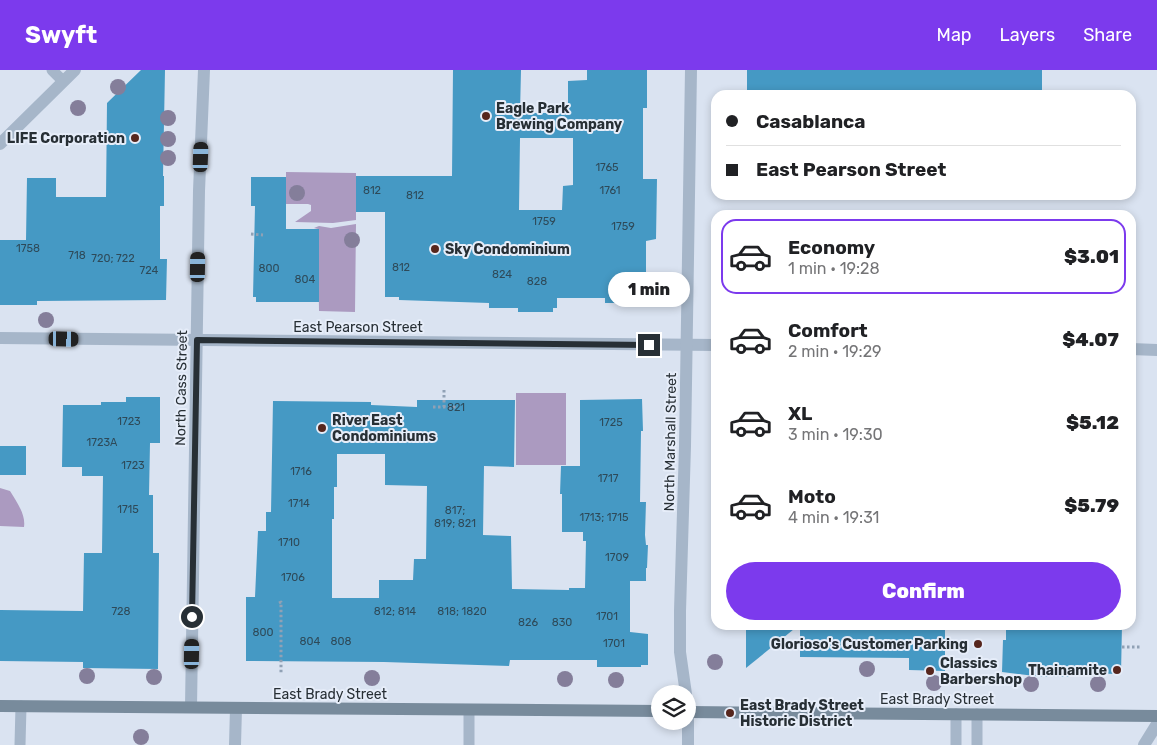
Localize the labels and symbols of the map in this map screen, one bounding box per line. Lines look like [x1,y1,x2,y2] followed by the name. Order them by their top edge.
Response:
[496,100,623,133] place label: Eagle Park Brewing Company
[480,110,492,122] marker: Eagle Park Brewing Company
[7,130,125,147] place label: LIFE Corporation
[129,132,141,144] marker: LIFE Corporation
[192,142,209,172] car
[595,161,619,174] house number: 1765
[363,184,381,197] house number: 812
[599,184,621,197] house number: 1761
[406,189,424,202] house number: 812
[532,215,556,228] house number: 1759
[611,220,635,233] house number: 1759
[445,241,570,258] place label: Sky Condominium
[16,242,40,255] house number: 1758
[429,243,441,255] marker: Sky Condominium
[68,249,86,262] house number: 718
[91,252,135,265] house number: 720; 722
[190,252,205,282] car
[392,261,410,274] house number: 812
[259,262,279,275] house number: 800
[140,264,159,277] house number: 724
[492,268,512,281] house number: 824
[608,272,690,308] callout: 1 min
[295,273,316,286] house number: 804
[527,275,547,288] house number: 828
[293,319,423,336] street label: East Pearson Street
[172,329,191,446] street label: North Cass Street
[48,331,79,347] car
[638,334,660,356] route end
[661,372,680,512] street label: North Marshall Street
[447,401,465,414] house number: 821
[332,412,436,445] place label: River East Condominiums
[117,415,141,428] house number: 1723
[599,416,623,429] house number: 1725
[316,422,328,434] marker: River East Condominiums
[87,436,118,449] house number: 1723A
[121,459,145,472] house number: 1723
[290,465,312,478] house number: 1716
[598,472,619,485] house number: 1717
[288,497,310,510] house number: 1714
[117,503,139,516] house number: 1715
[434,504,476,530] house number: 817; 819; 821
[580,511,629,524] house number: 1713; 1715
[278,536,300,549] house number: 1710
[605,551,629,564] house number: 1709
[281,571,305,584] house number: 1706
[111,605,131,618] house number: 728
[374,605,416,618] house number: 812; 814
[437,605,487,618] house number: 818; 1820
[181,606,203,628] route start
[596,610,618,623] house number: 1701
[518,616,538,629] house number: 826
[552,616,572,629] house number: 830
[253,626,273,639] house number: 800
[300,635,321,648] house number: 804
[331,635,351,648] house number: 808
[771,636,968,653] place label: Glorioso's Customer Parking
[603,637,625,650] house number: 1701
[972,638,984,650] marker: Glorioso's Customer Parking
[184,639,199,669] car
[940,655,1022,688] place label: Classics Barbershop
[1028,662,1107,679] place label: Thainamite
[1111,664,1123,676] marker: Thainamite
[924,665,936,677] marker: Classics Barbershop
[273,686,388,703] street label: East Brady Street
[880,691,995,708] street label: East Brady Street
[740,697,864,730] place label: East Brady Street Historic District
[724,707,736,719] marker: East Brady Street Historic District

